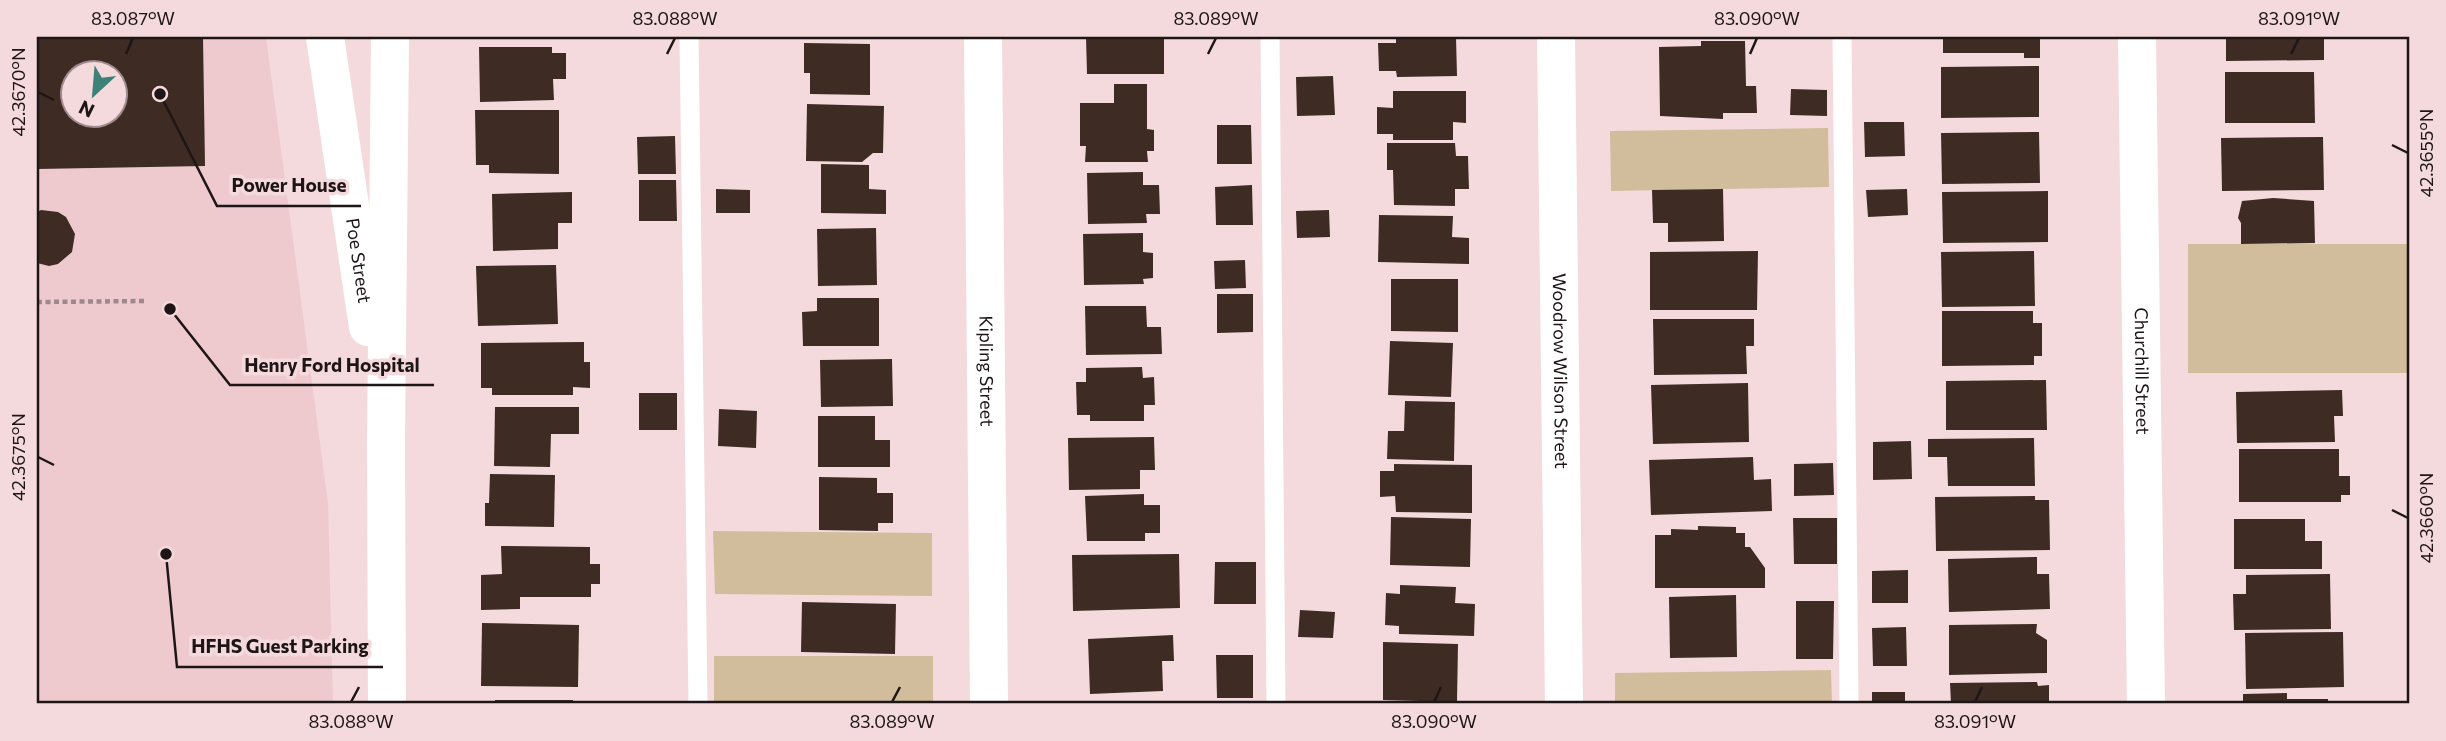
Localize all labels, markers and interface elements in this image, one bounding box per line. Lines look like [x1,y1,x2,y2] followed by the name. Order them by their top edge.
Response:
[91,7,175,29] text: 83.087°W
[632,7,718,29] text: 83.088°W
[1173,7,1259,29] text: 83.089°W
[1714,7,1800,29] text: 83.090°W
[2258,7,2340,29] text: 83.091°W
[7,47,29,137] text: 42.3670°N
[60,60,130,130] north arrow
[75,96,98,123] text: N
[2415,109,2437,197] text: 42.3655°N
[217,166,361,206] callout: Power House
[231,173,347,196] text: Power House
[342,216,376,304] street label: Poe Street
[1549,273,1573,469] street label: Woodrow Wilson Street
[2131,307,2154,435] street label: Churchill Street
[976,315,999,427] street label: Kipling Street
[230,345,434,385] callout: Henry Ford Hospital
[244,353,420,376] text: Henry Ford Hospital
[7,413,29,501] text: 42.3675°N
[2415,473,2437,563] text: 42.3660°N
[177,627,383,667] callout: HFHS Guest Parking
[191,634,369,657] text: HFHS Guest Parking
[308,710,394,732] text: 83.088°W
[849,710,935,732] text: 83.089°W
[1391,710,1477,732] text: 83.090°W
[1934,710,2016,732] text: 83.091°W

